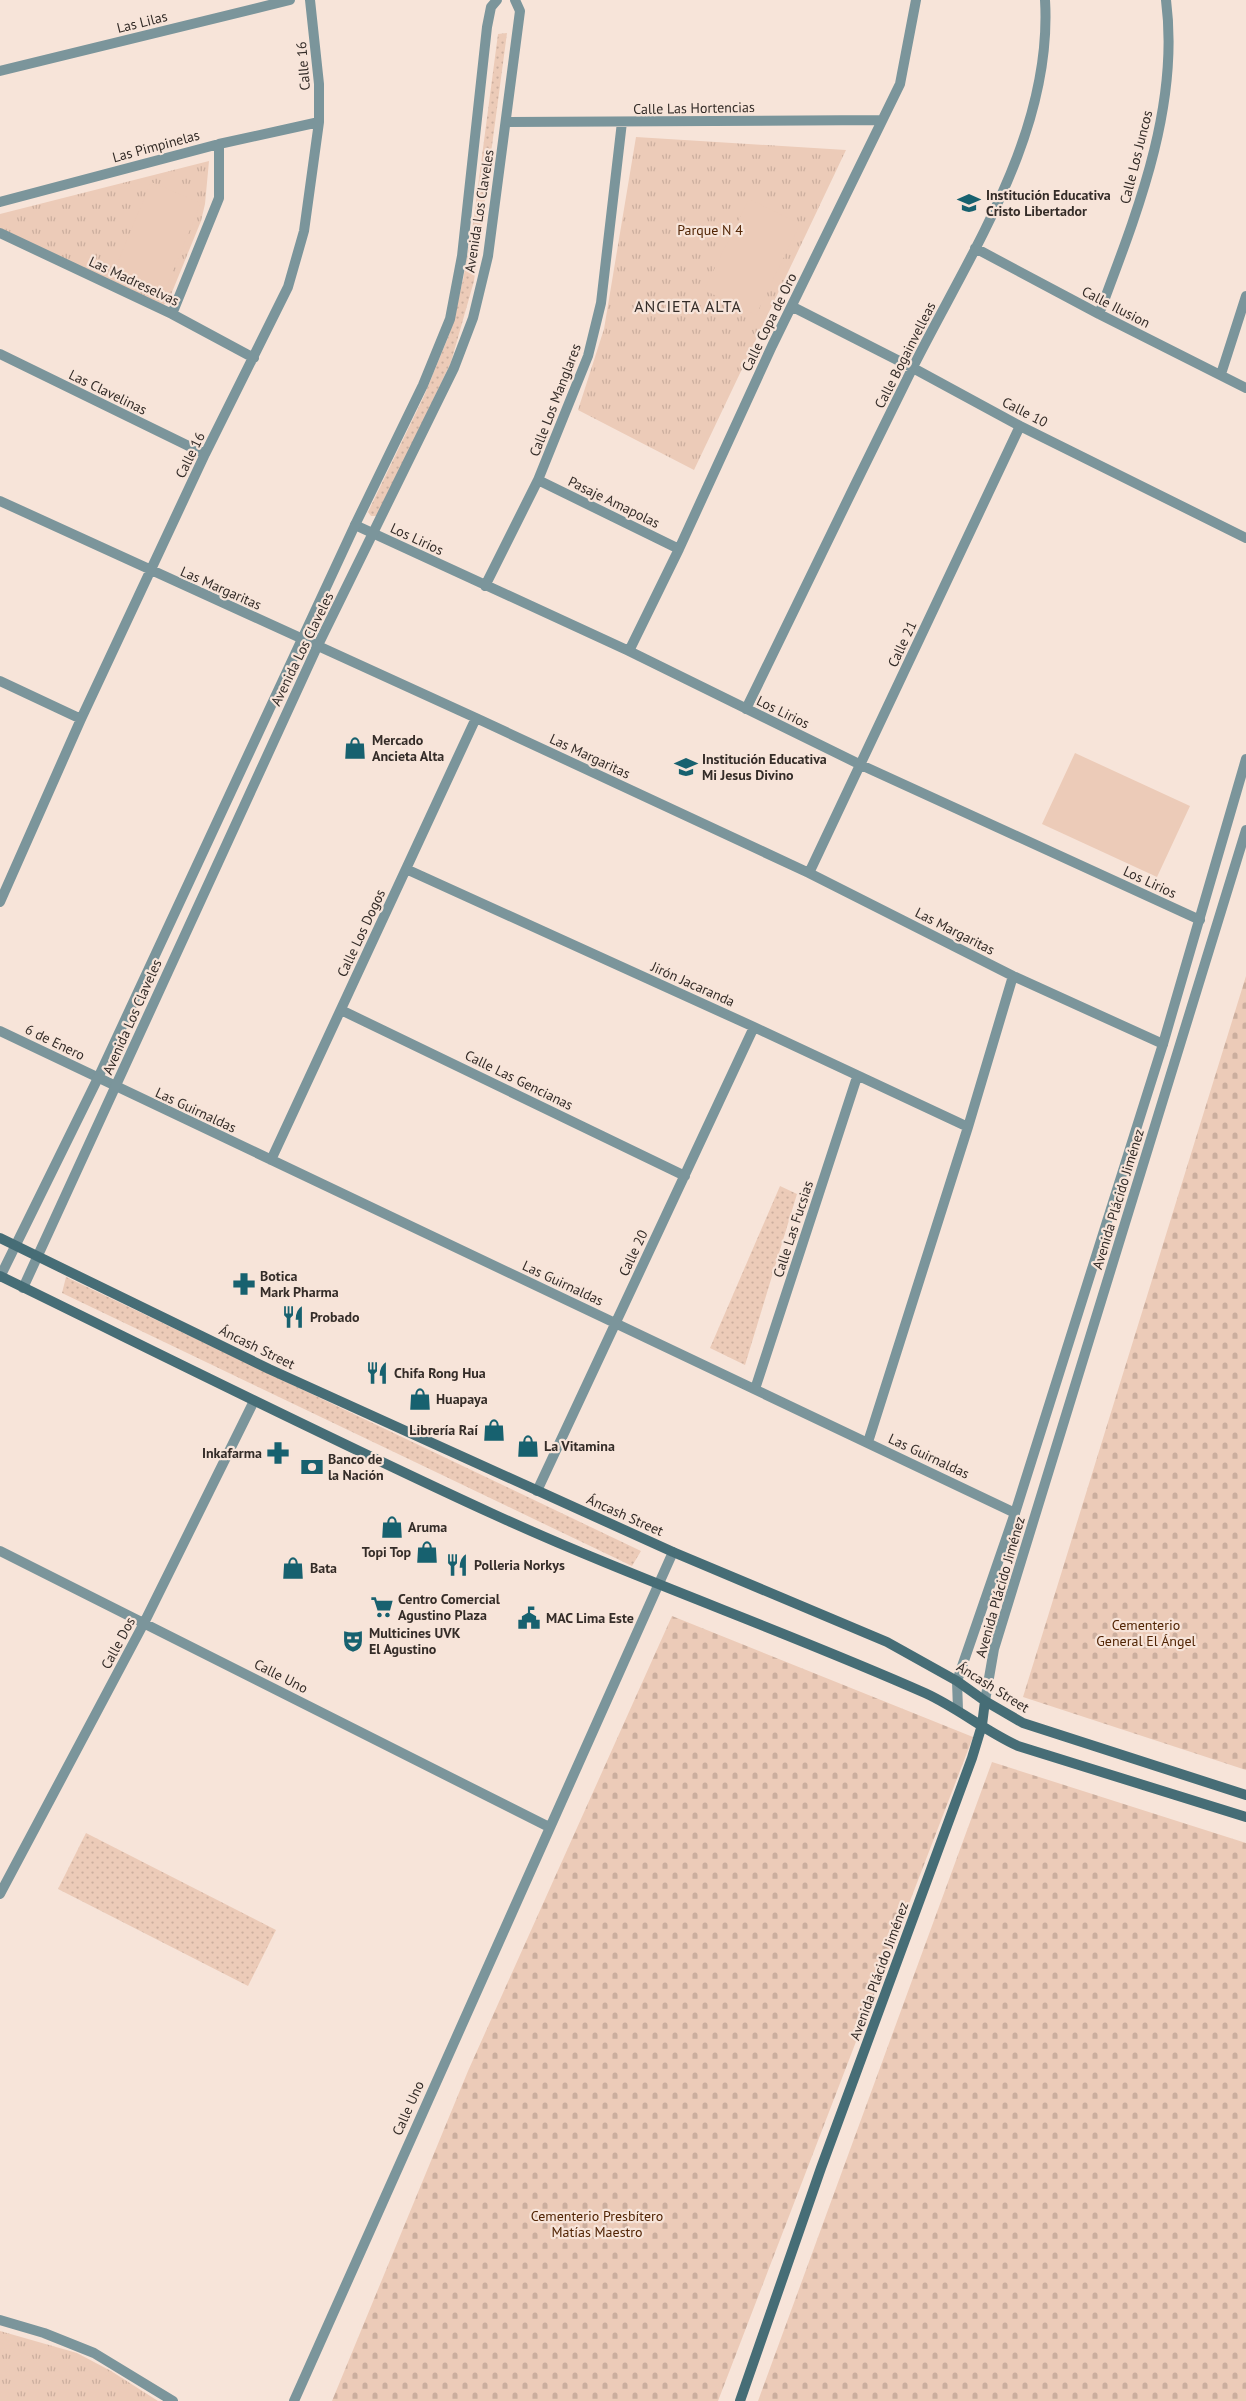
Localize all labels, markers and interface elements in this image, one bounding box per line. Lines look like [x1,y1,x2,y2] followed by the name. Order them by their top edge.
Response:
[115,7,169,37] street label: Las Lilas
[292,41,314,91] street label: Calle 16
[633,98,755,118] street label: Calle Las Hortencias
[1116,108,1156,206] street label: Calle Los Juncos
[110,126,202,166] street label: Las Pimpinelas
[460,148,498,274] street label: Avenida Los Claveles
[986,186,1111,220] place label: Institución Educativa Cristo Libertador
[956,190,982,216] school or university icon: Institución Educativa Cristo Libertador
[677,221,743,239] park label: Parque N 4
[86,252,182,310] street label: Las Madreselvas
[737,270,801,374] street label: Calle Copa de Oro
[1079,282,1153,332] street label: Calle Ilusion
[634,296,742,316] district label: ANCIETA ALTA
[870,299,940,411] street label: Calle Bogainvelleas
[525,341,585,459] street label: Calle Los Manglares
[66,365,150,419] street label: Las Clavelinas
[999,393,1051,431] street label: Calle 10
[171,429,209,481] street label: Calle 16
[565,472,663,532] street label: Pasaje Amapolas
[388,519,446,559] street label: Los Lirios
[178,562,264,614] street label: Las Margaritas
[267,589,337,709] street label: Avenida Los Claveles
[883,618,921,670] street label: Calle 21
[754,692,812,733] street label: Los Lirios
[547,729,633,783] street label: Las Margaritas
[372,731,444,765] place label: Mercado Ancieta Alta
[342,735,368,761] shop icon: Mercado Ancieta Alta
[702,750,827,784] place label: Institución Educativa Mi Jesus Divino
[673,754,699,780] school or university icon: Institución Educativa Mi Jesus Divino
[1121,862,1179,902] street label: Los Lirios
[333,886,389,980] street label: Calle Los Dogos
[912,903,998,959] street label: Las Margaritas
[98,956,166,1077] street label: Avenida Los Claveles
[647,957,738,1010] street label: Jirón Jacaranda
[22,1020,88,1064] street label: 6 de Enero
[462,1046,576,1114] street label: Calle Las Gencianas
[153,1083,239,1137] street label: Las Guirnaldas
[1088,1127,1148,1271] street label: Avenida Plácido Jiménez
[769,1178,817,1280] street label: Calle Las Fucsias
[614,1227,652,1279] street label: Calle 20
[520,1256,606,1310] street label: Las Guirnaldas
[260,1267,339,1301] place label: Botica Mark Pharma
[231,1271,257,1297] pharmacy icon: Botica Mark Pharma
[280,1304,306,1330] restaurant icon: Probado
[310,1308,360,1326] place label: Probado
[216,1321,298,1373] street label: Áncash Street
[364,1360,390,1386] restaurant icon: Chifa Rong Hua
[394,1364,486,1382] place label: Chifa Rong Hua
[407,1386,433,1412] shop icon: Huapaya
[436,1390,488,1408] place label: Huapaya
[481,1417,507,1443] shop icon: Librería Raí
[409,1421,478,1439] place label: Librería Raí
[886,1429,972,1483] street label: Las Guirnaldas
[515,1433,541,1459] shop icon: La Vitamina
[544,1437,615,1455] place label: La Vitamina
[265,1440,291,1466] pharmacy icon: Inkafarma
[202,1444,262,1462] place label: Inkafarma
[328,1450,384,1484] place label: Banco de la Nación
[299,1454,325,1480] bank icon: Banco de la Nación
[584,1490,666,1540] street label: Áncash Street
[379,1514,405,1540] shop icon: Aruma
[971,1514,1029,1660] street label: Avenida Plácido Jiménez
[408,1518,447,1536] place label: Aruma
[414,1539,440,1565] shop icon: Topi Top
[362,1543,411,1561] place label: Topi Top
[444,1552,470,1578] restaurant icon: Polleria Norkys
[280,1555,306,1581] shop icon: Bata
[474,1556,565,1574] place label: Polleria Norkys
[310,1559,337,1577] place label: Bata
[398,1590,501,1624] place label: Centro Comercial Agustino Plaza
[369,1594,395,1620] supermarket icon: Centro Comercial Agustino Plaza
[516,1605,542,1631] public building icon: MAC Lima Este
[546,1609,634,1627] place label: MAC Lima Este
[97,1614,139,1672] street label: Calle Dos
[1096,1616,1196,1650] park label: Cementerio General El Ángel
[369,1624,461,1658] place label: Multicines UVK El Agustino
[340,1628,366,1654] theatre icon: Multicines UVK El Agustino
[251,1655,311,1697] street label: Calle Uno
[953,1658,1033,1717] street label: Áncash Street
[846,1899,912,2043] street label: Avenida Plácido Jiménez
[388,2078,428,2138] street label: Calle Uno
[531,2207,663,2241] park label: Cementerio Presbítero Matías Maestro

